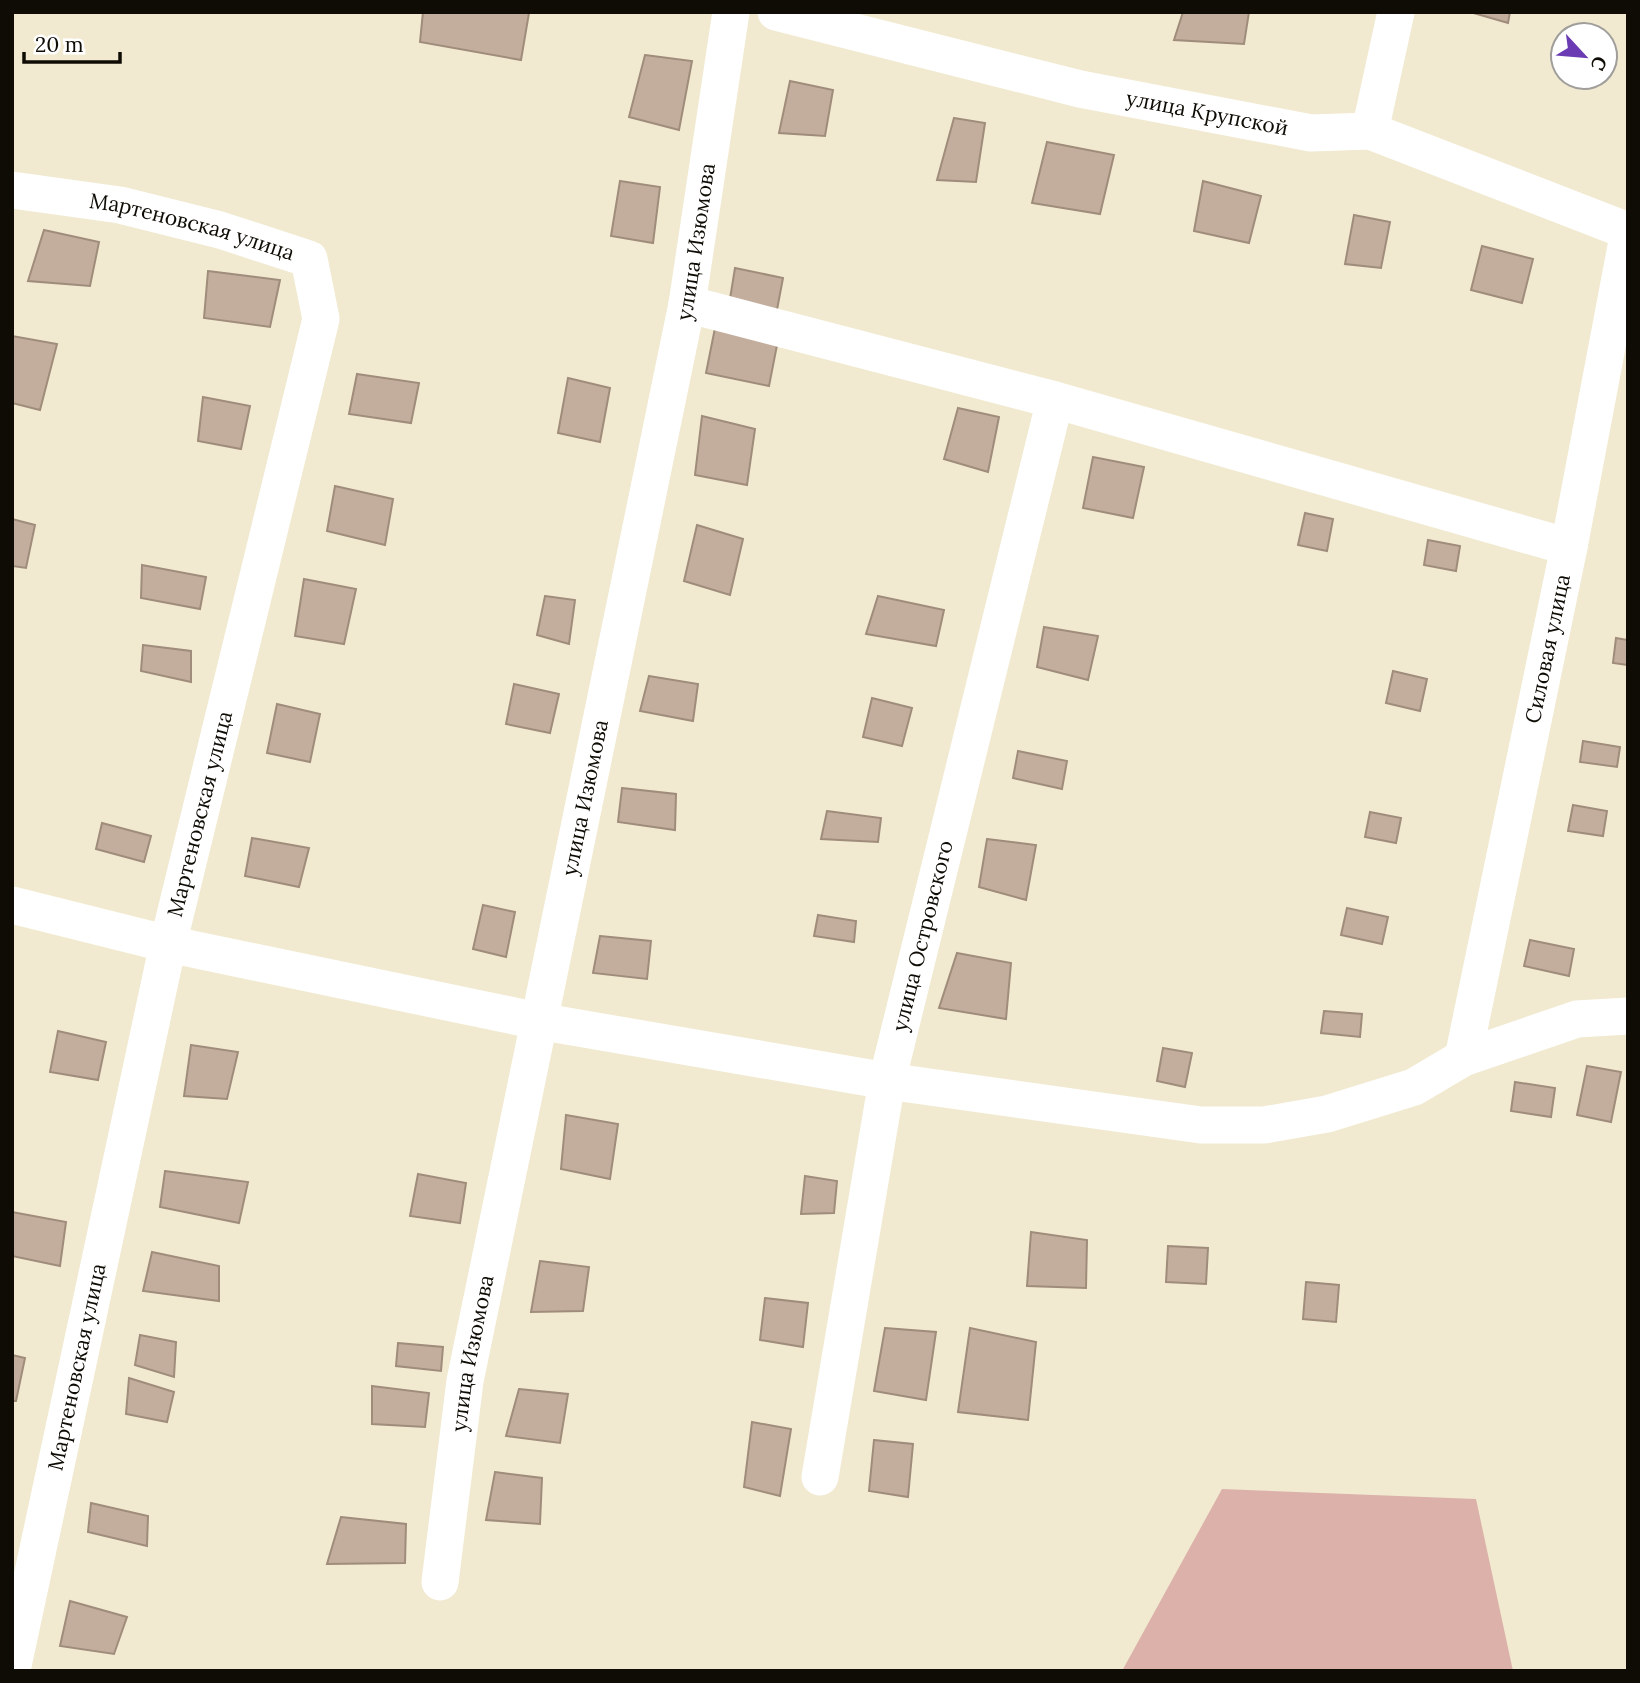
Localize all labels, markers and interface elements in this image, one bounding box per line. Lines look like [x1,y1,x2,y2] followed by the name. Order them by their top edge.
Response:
[24,21,121,65] scale bar
[1549,21,1619,91] north arrow
[35,31,84,58] text: 20 m
[1586,52,1613,75] text: С
[1124,84,1291,141] street label: улица Крупской
[670,161,721,323] street label: улица Изюмова
[88,187,298,266] street label: Мартеновская улица
[1519,571,1576,726] street label: Силовая улица
[161,708,238,920] street label: Мартеновская улица
[555,717,614,878] street label: улица Изюмова
[886,837,959,1034] street label: улица Островского
[41,1261,112,1473] street label: Мартеновская улица
[445,1272,500,1433] street label: улица Изюмова

